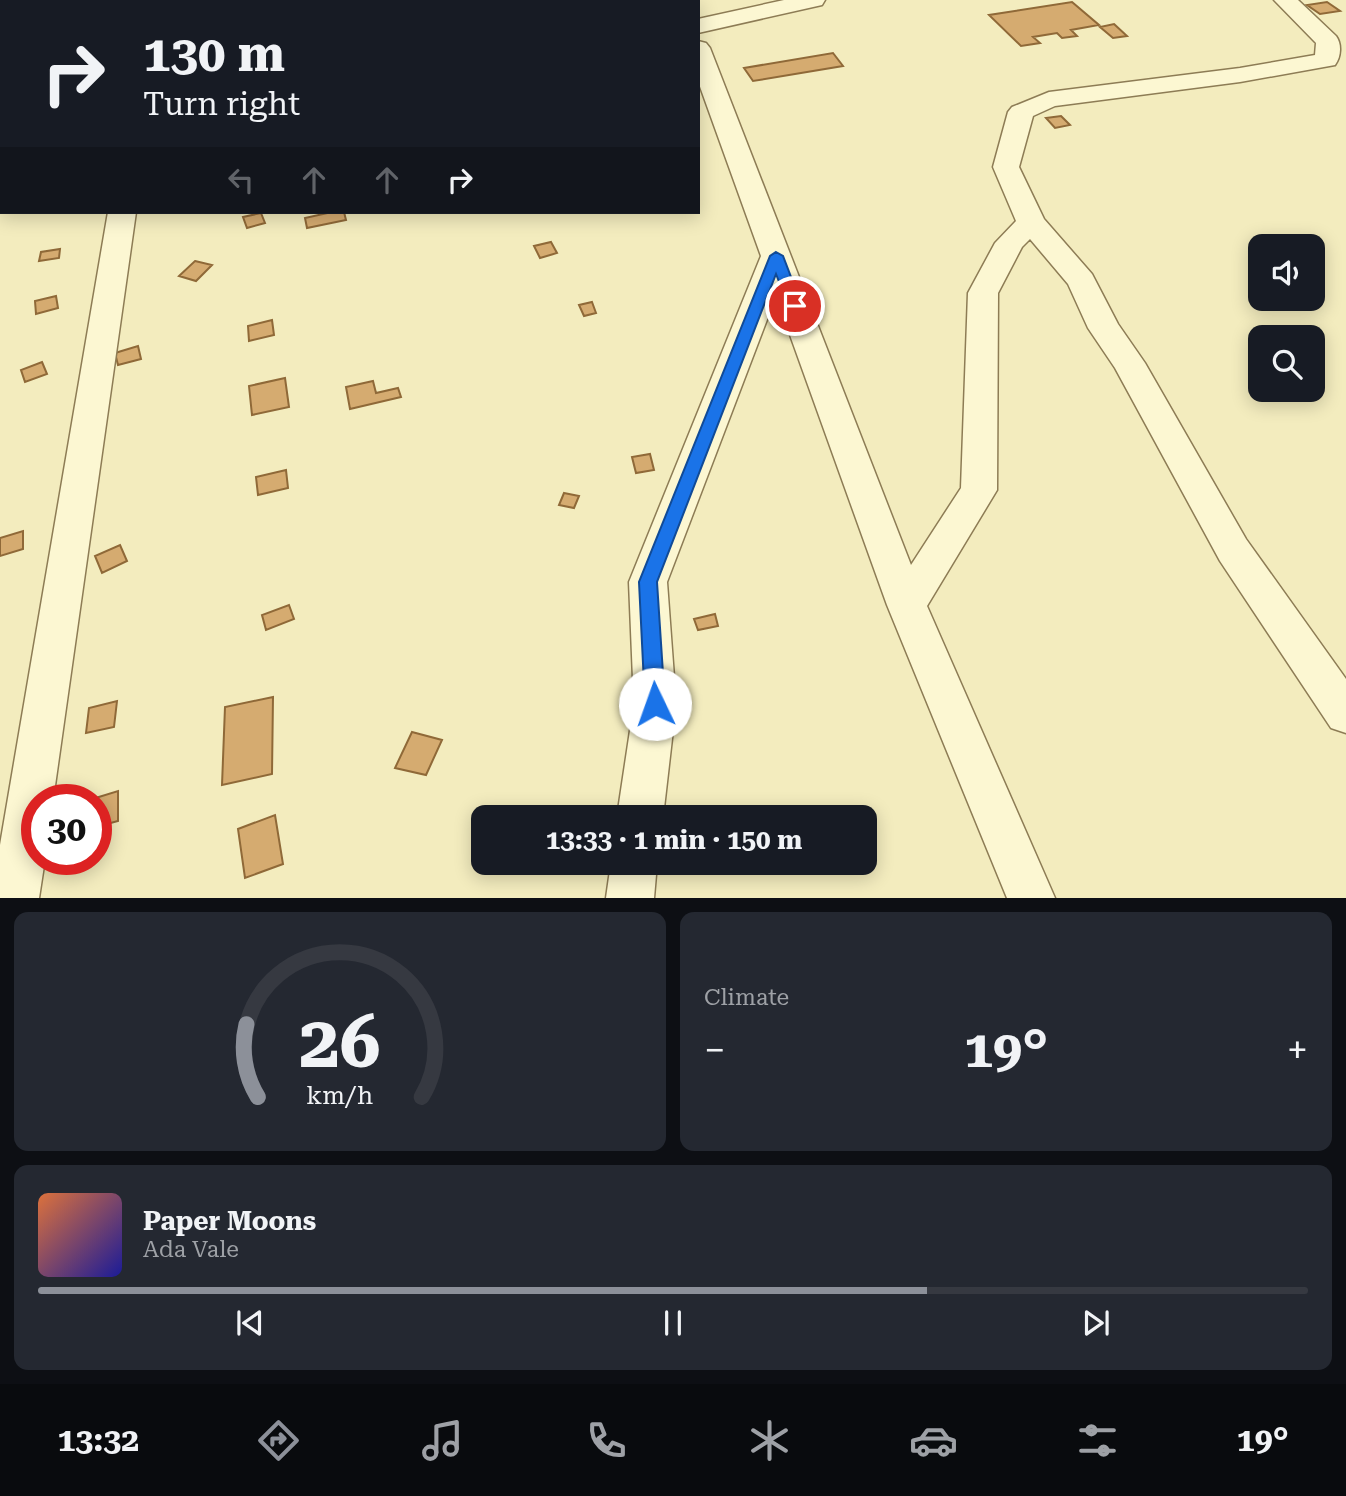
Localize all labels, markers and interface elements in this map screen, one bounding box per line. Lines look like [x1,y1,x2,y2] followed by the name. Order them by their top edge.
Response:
[143,26,285,83] text: 130 m
[28,28,119,119] icon: right
[143,85,300,123] text: Turn right
[222,161,260,199] icon: left
[295,161,333,199] icon: ahead
[368,161,406,199] icon: ahead
[441,161,479,199] icon: right
[1248,234,1325,402] map controls
[1248,234,1325,311] button: sound
[765,276,825,336] pin
[776,287,814,325] icon: arrive
[1248,325,1325,402] button: search
[618,667,692,741] position arrow
[21,784,112,875] speed limit sign: 30
[546,825,802,855] text: 13:33 · 1 min · 150 m
[704,984,789,1011] text: Climate
[299,1001,381,1086] text: 26
[964,1019,1048,1080] text: 19°
[704,1028,725,1072] text: −
[1287,1028,1308,1072] text: +
[307,1081,373,1110] text: km/h
[143,1206,316,1236] text: Paper Moons
[143,1236,239,1263] text: Ada Vale
[231,1304,269,1342] icon: previous
[654,1304,692,1342] icon: pause
[1077,1304,1115,1342] icon: next
[254,1416,303,1465] icon: directions
[418,1416,467,1465] icon: music
[582,1416,631,1465] icon: phone
[745,1416,794,1465] icon: climate
[909,1416,958,1465] icon: car
[1073,1416,1122,1465] icon: filters
[57,1421,139,1459] text: 13:32
[1237,1421,1289,1459] text: 19°

